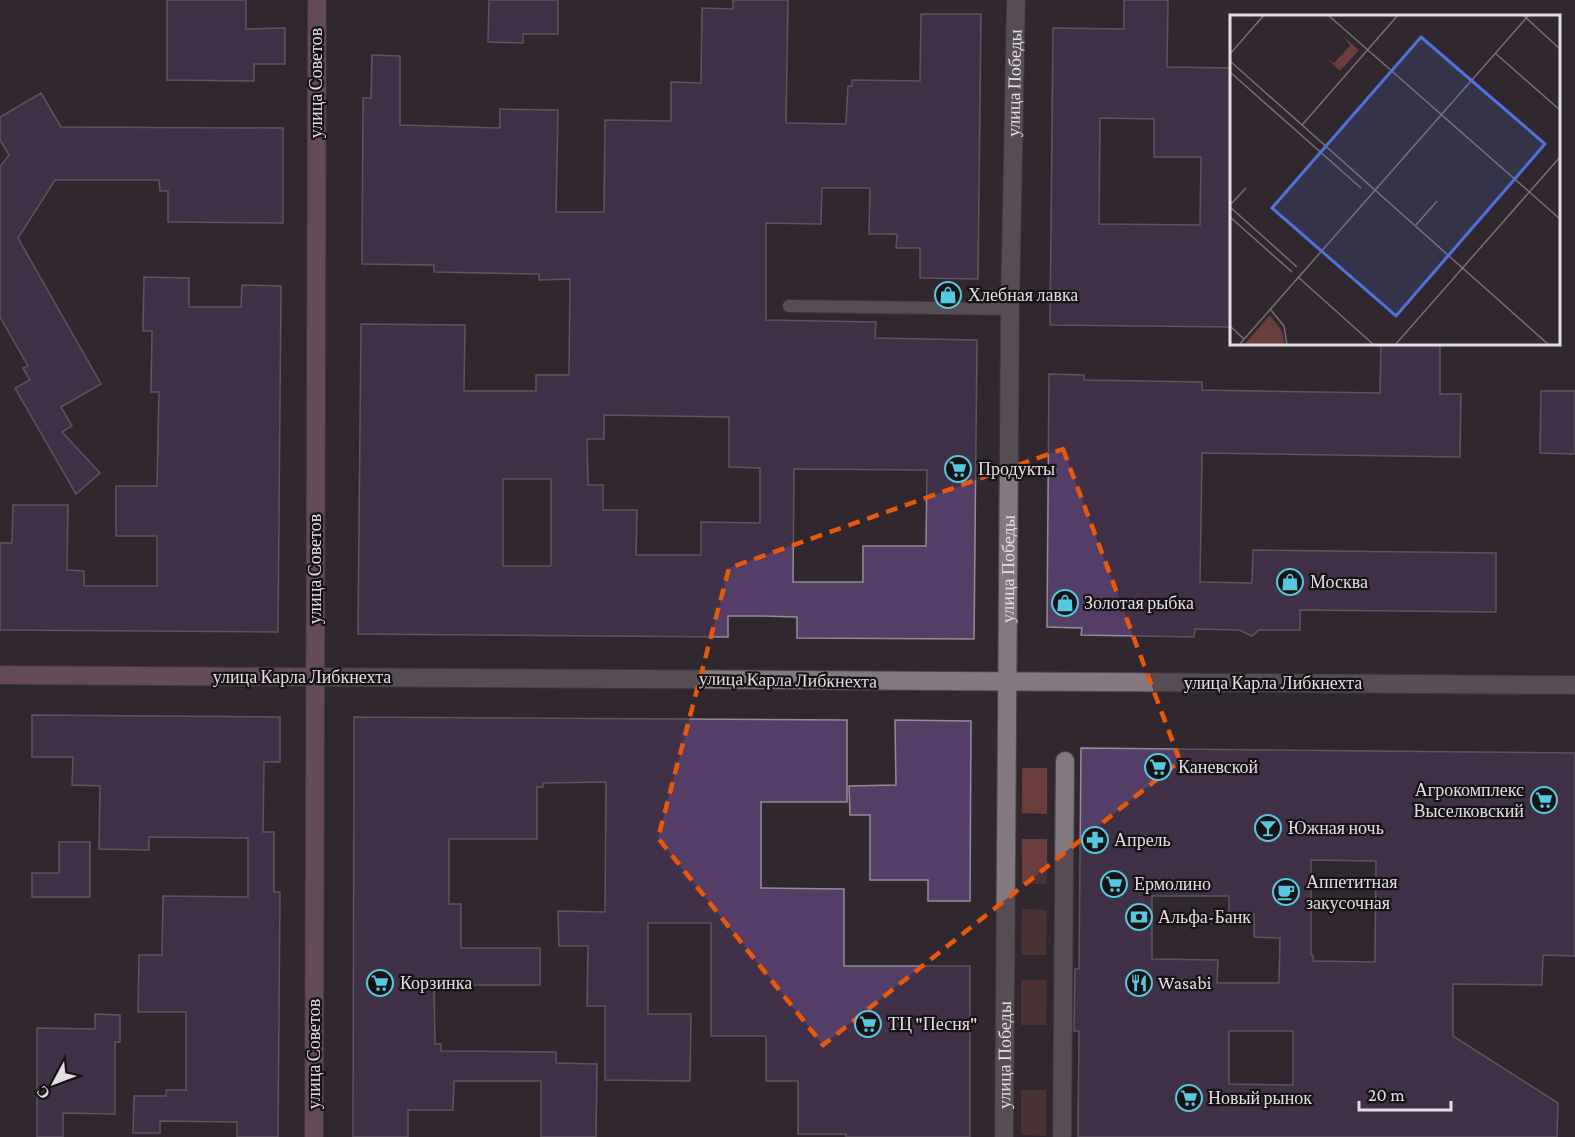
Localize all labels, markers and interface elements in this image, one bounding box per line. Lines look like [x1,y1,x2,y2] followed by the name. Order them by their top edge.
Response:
[1230,15,1560,345] inset map
[306,28,326,138] street label: улица Советов
[1003,29,1025,137] street label: улица Победы
[933,280,963,310] shop icon: Хлебная лавка
[968,285,1078,305] place label: Хлебная лавка
[943,454,973,484] supermarket icon: Продукты
[978,459,1055,479] place label: Продукты
[305,514,325,624] street label: улица Советов
[998,515,1019,623] street label: улица Победы
[1275,567,1305,597] shop icon: Москва
[1310,572,1368,592] place label: Москва
[1050,588,1080,618] shop icon: Золотая рыбка
[1084,593,1194,613] place label: Золотая рыбка
[213,667,391,687] street label: улица Карла Либкнехта
[699,668,877,692] street label: улица Карла Либкнехта
[1184,673,1362,693] street label: улица Карла Либкнехта
[1143,752,1173,782] supermarket icon: Каневской
[1178,757,1259,777] place label: Каневской
[1413,780,1524,821] place label: Агрокомплекс Выселковский
[1529,785,1559,815] supermarket icon: Агрокомплекс Выселковский
[1253,813,1283,843] bar icon: Южная ночь
[1288,818,1384,838] place label: Южная ночь
[1080,825,1110,855] pharmacy icon: Апрель
[1114,830,1171,850] place label: Апрель
[1099,869,1129,899] supermarket icon: Ермолино
[1306,872,1398,913] place label: Аппетитная закусочная
[1134,874,1211,894] place label: Ермолино
[1271,877,1301,907] cafe icon: Аппетитная закусочная
[1124,902,1154,932] bank icon: Альфа-Банк
[1158,907,1251,927] place label: Альфа-Банк
[365,968,395,998] supermarket icon: Корзинка
[1124,968,1154,998] restaurant icon: Wasabi
[400,973,472,993] place label: Корзинка
[1158,973,1212,993] place label: Wasabi
[304,999,324,1109] street label: улица Советов
[994,1001,1015,1109] street label: улица Победы
[853,1009,883,1039] supermarket icon: ТЦ "Песня"
[888,1014,977,1034] place label: ТЦ "Песня"
[24,1053,84,1113] north arrow
[1359,1074,1450,1112] scale bar
[33,1083,53,1102] text: С
[1174,1083,1204,1113] supermarket icon: Новый рынок
[1368,1085,1405,1105] text: 20 m
[1208,1088,1312,1108] place label: Новый рынок

